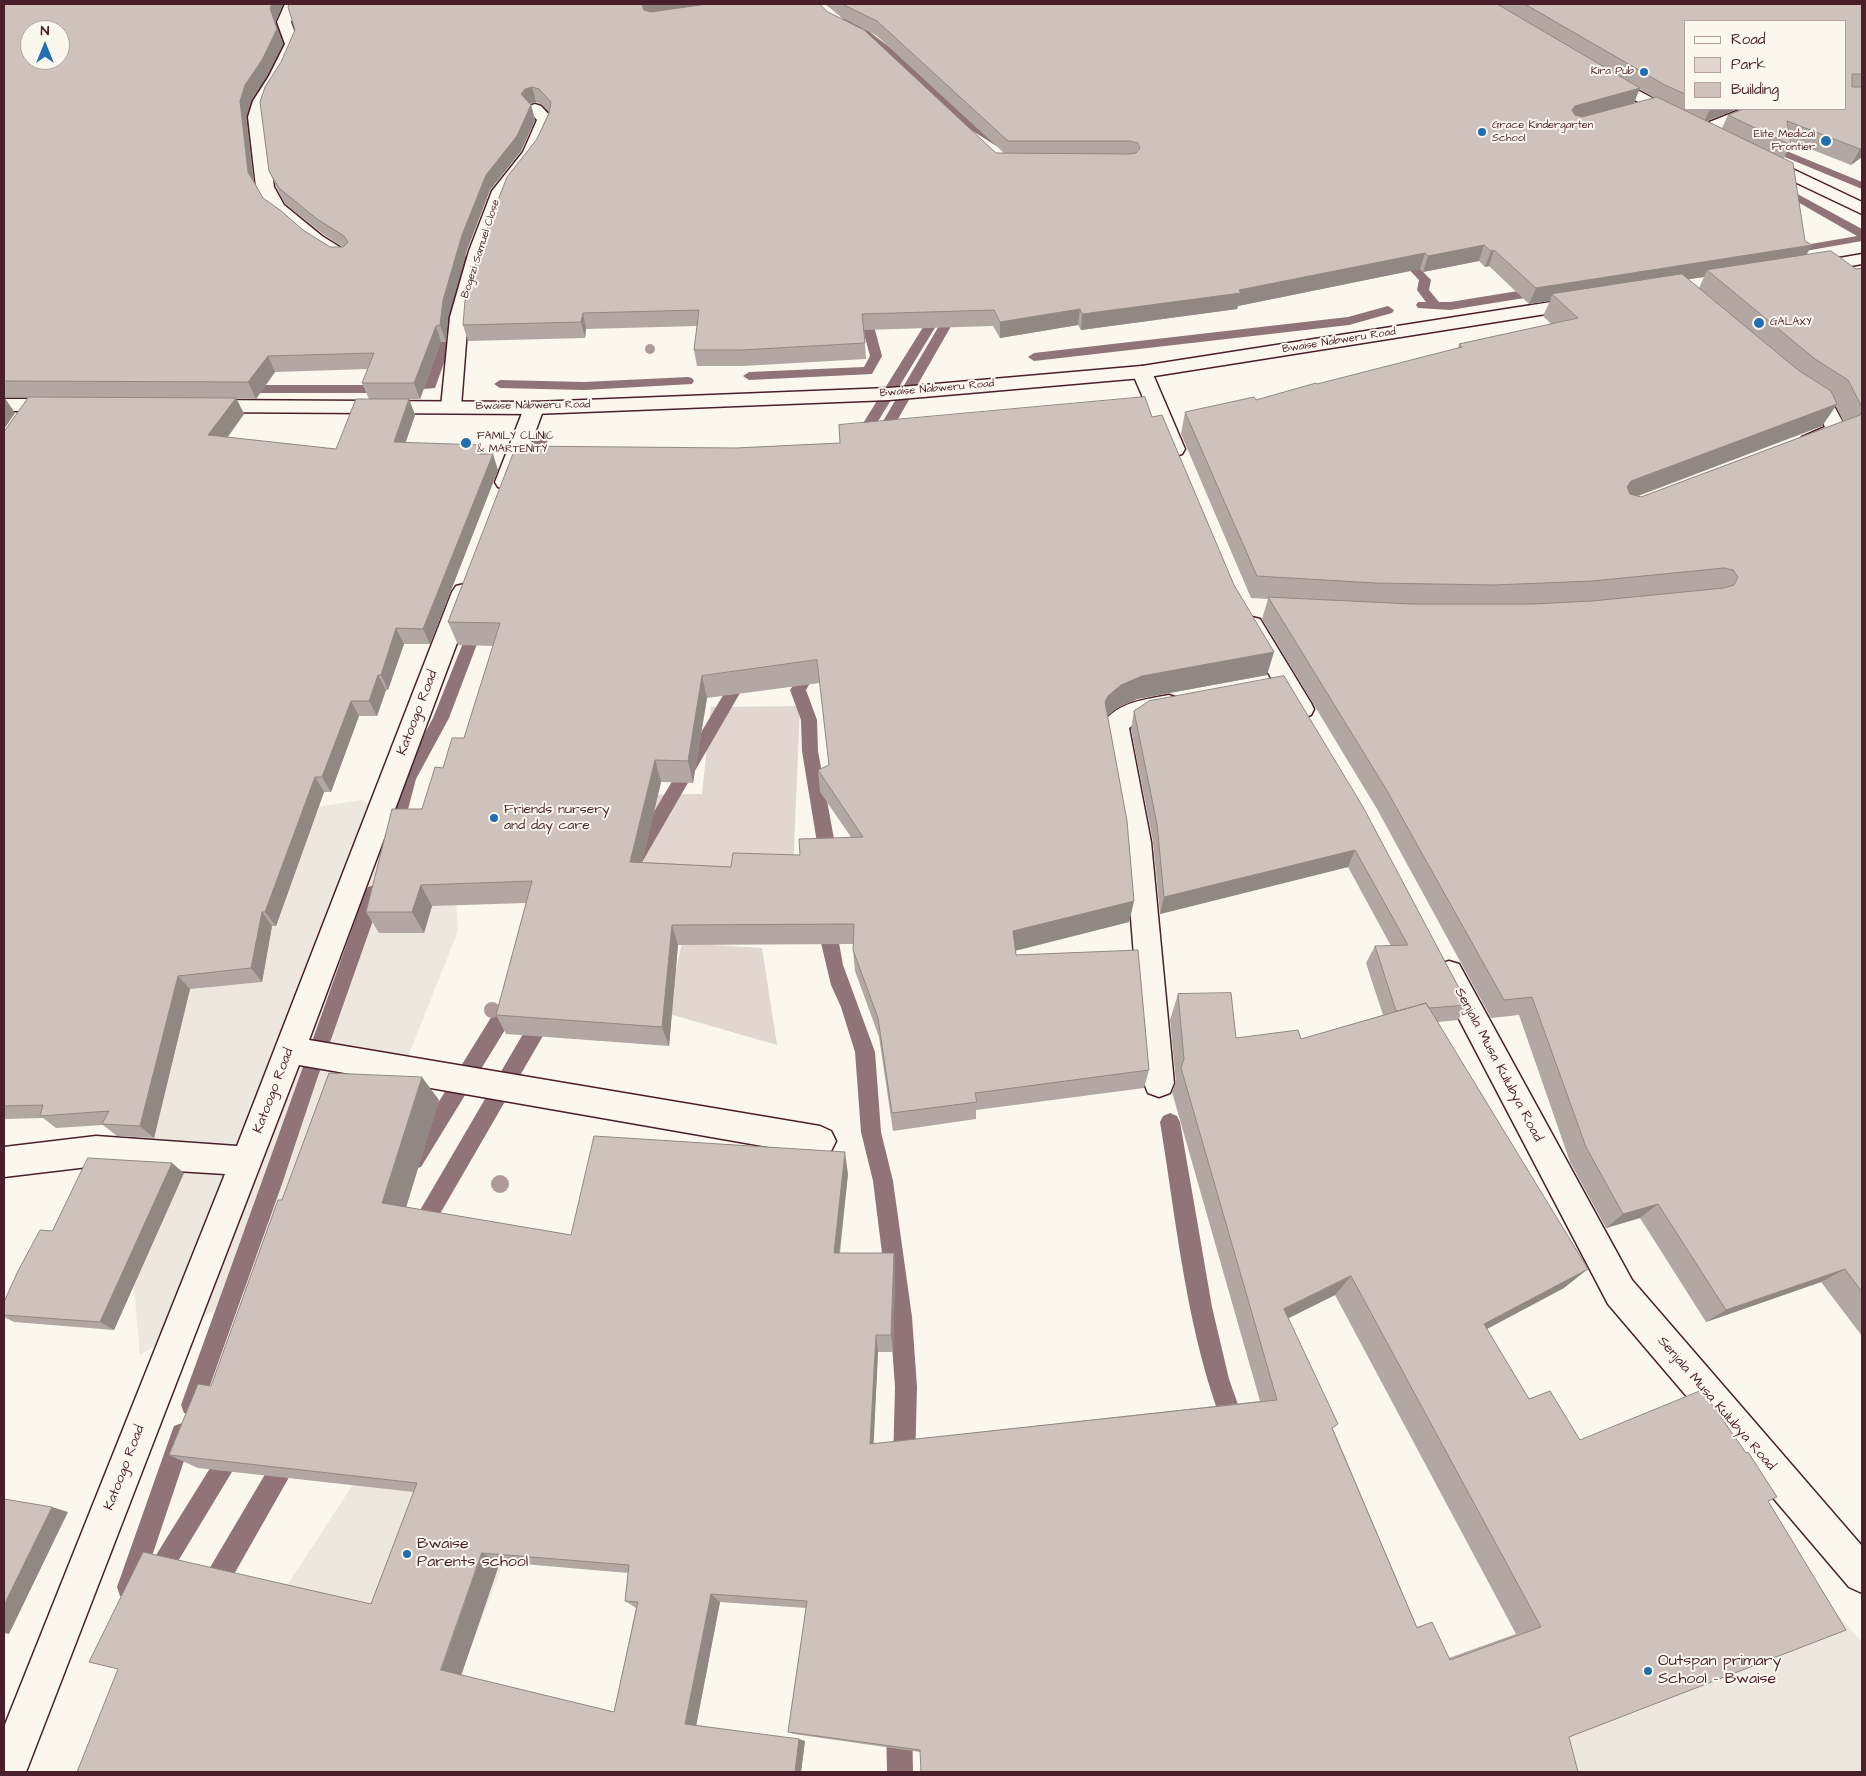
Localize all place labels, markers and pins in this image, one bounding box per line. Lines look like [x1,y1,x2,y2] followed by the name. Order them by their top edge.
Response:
[1591,65,1634,79] place label: Kira Pub
[1638,66,1650,78] marker: Kira Pub
[1492,119,1593,145] place label: Grace Kindergarten School
[1476,126,1488,138] marker: Grace Kindergarten School
[1754,128,1815,154] place label: Elite Medical Frontier
[1819,134,1833,148] marker: Elite Medical Frontier
[1752,316,1766,330] marker: GALAXY
[1770,316,1812,330] place label: GALAXY
[477,430,554,456] place label: FAMILY CLINIC & MARTENITY
[459,436,473,450] marker: FAMILY CLINIC & MARTENITY
[504,802,610,834] place label: Friends nursery and day care
[488,812,500,824] marker: Friends nursery and day care
[417,1535,528,1573] place label: Bwaise Parents school
[401,1548,413,1560] marker: Bwaise Parents school
[1658,1652,1781,1690] place label: Outspan primary School - Bwaise
[1642,1665,1654,1677] marker: Outspan primary School - Bwaise

